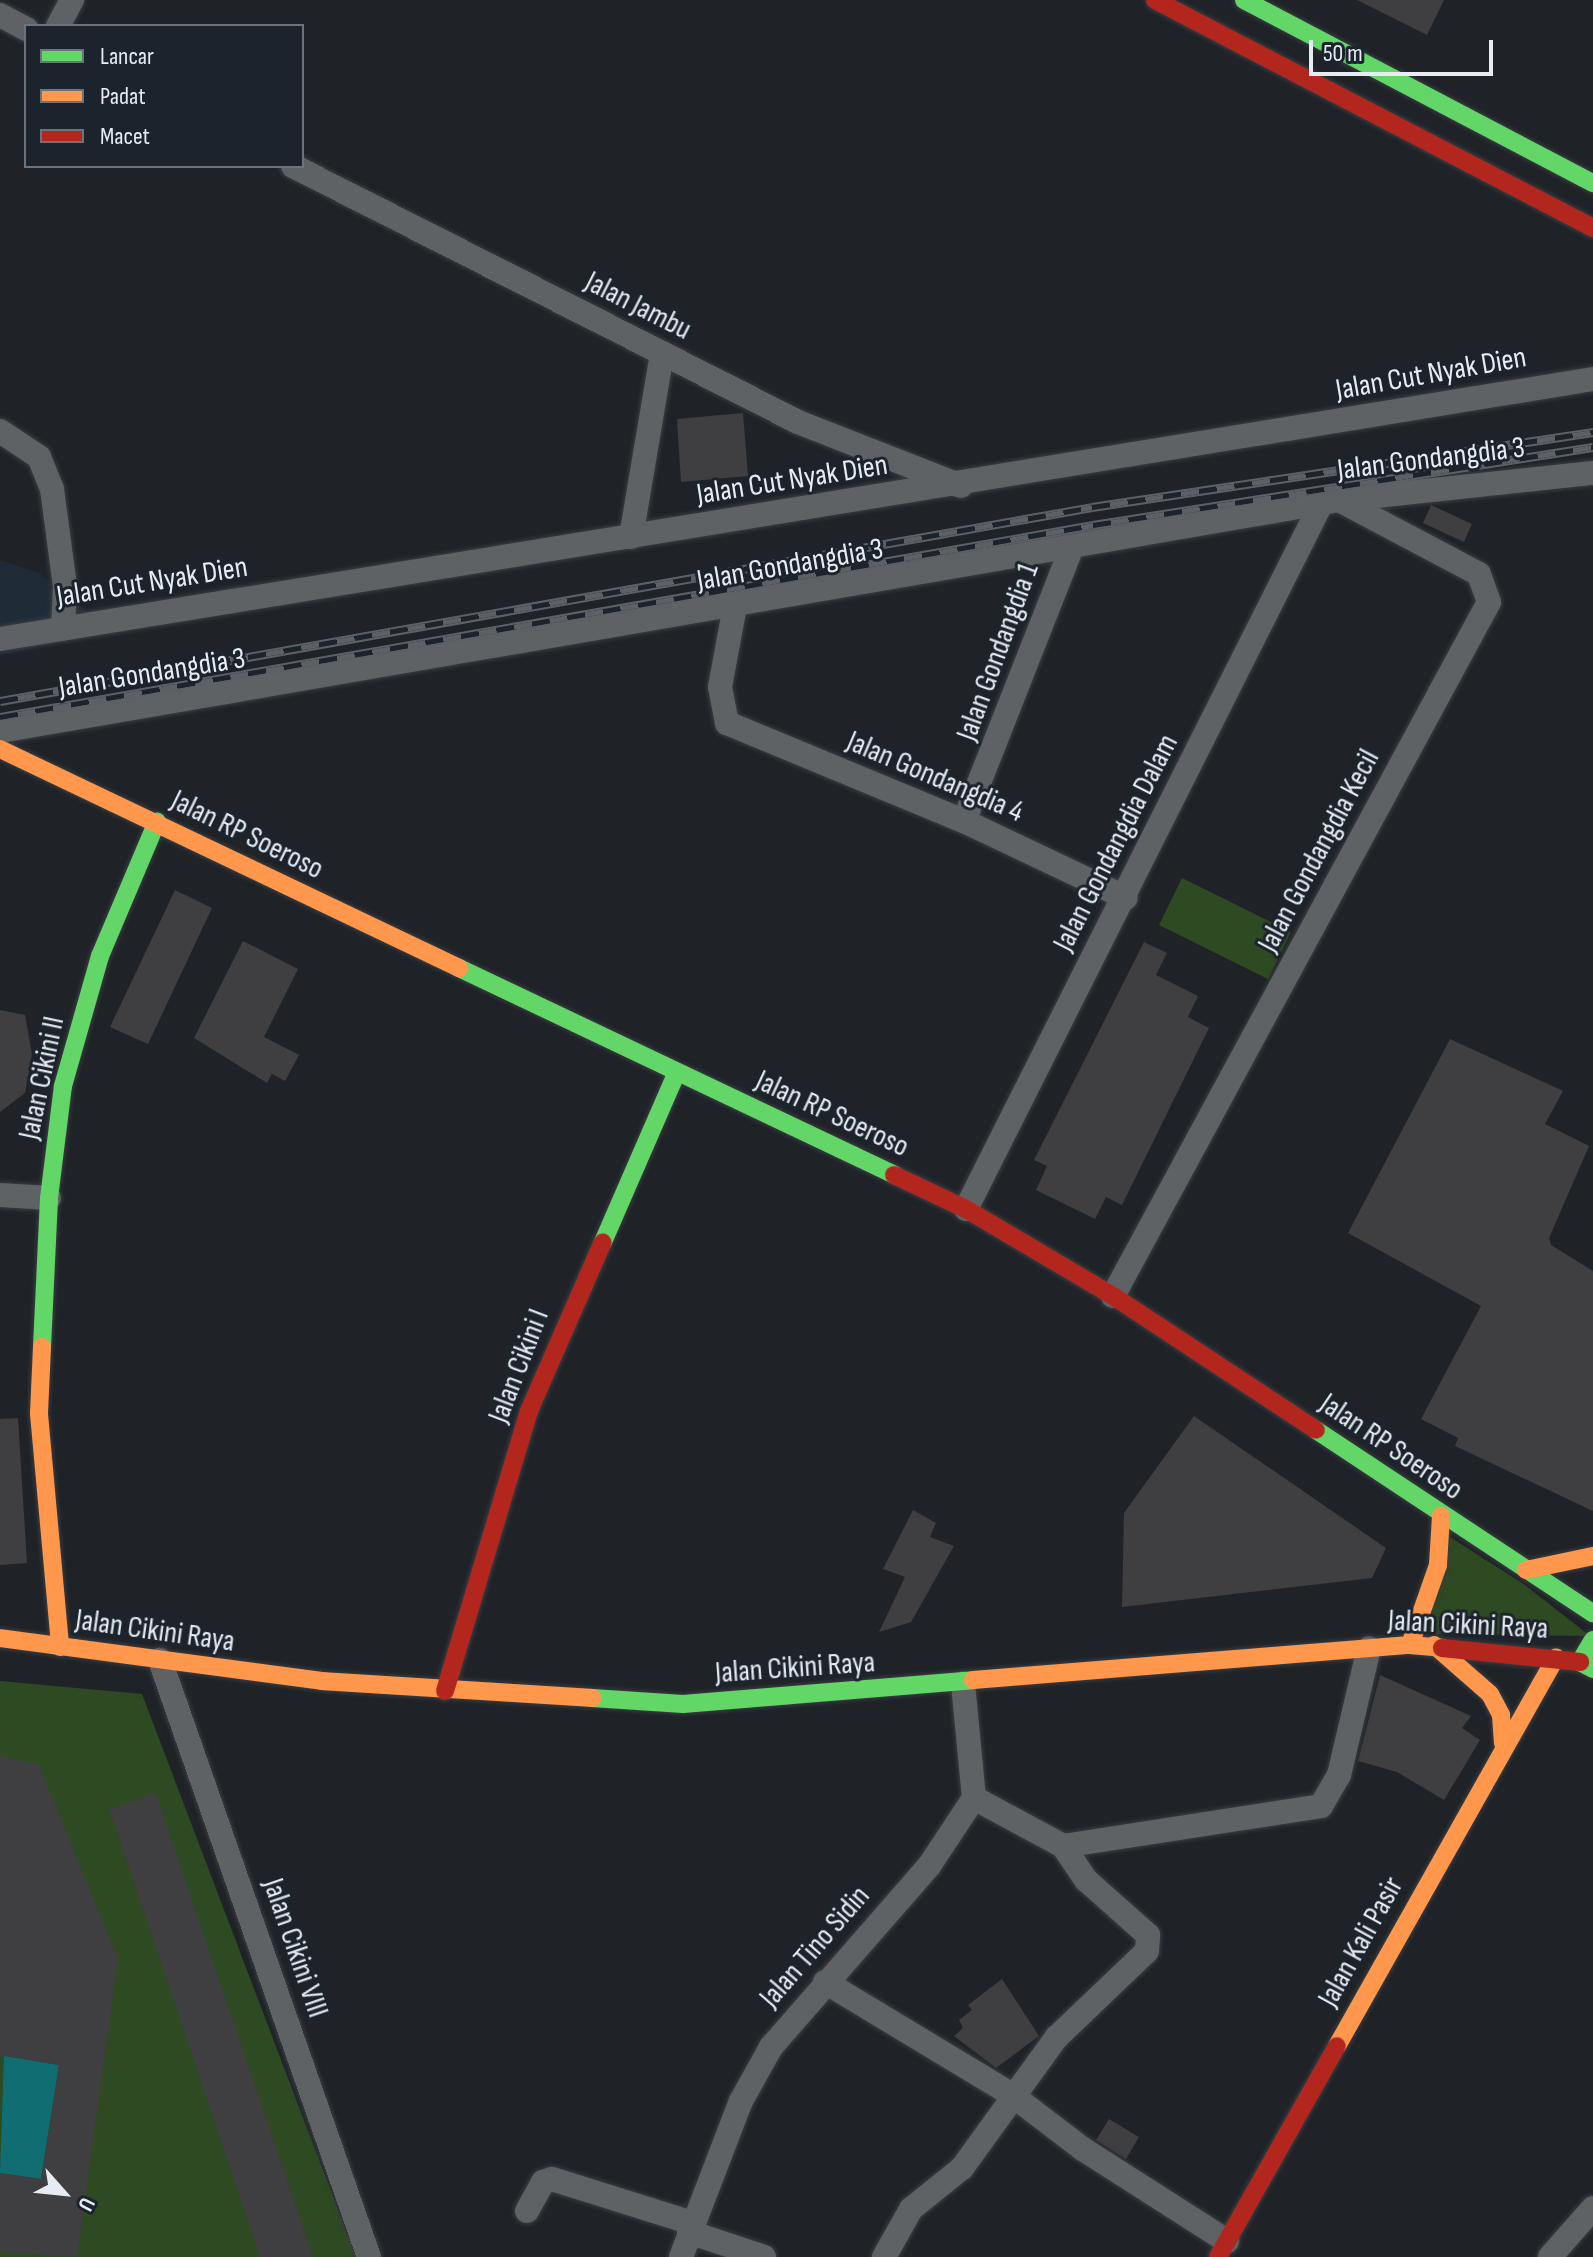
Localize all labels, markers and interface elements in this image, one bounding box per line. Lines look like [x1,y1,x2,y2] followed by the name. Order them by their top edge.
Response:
[24,24,304,168] legend
[1313,24,1497,74] scale bar
[1323,39,1363,68] text: 50 m
[100,42,154,71] text: Lancar
[100,82,146,111] text: Padat
[100,122,150,151] text: Macet
[579,264,697,348] street label: Jalan Jambu
[1333,340,1529,408] street label: Jalan Cut Nyak Dien
[1335,430,1527,488] street label: Jalan Gondangdia 3
[694,447,890,513] street label: Jalan Cut Nyak Dien
[694,531,886,599] street label: Jalan Gondangdia 3
[54,549,250,615] street label: Jalan Cut Nyak Dien
[949,558,1047,746] street label: Jalan Gondangdia 1
[56,640,248,706] street label: Jalan Gondangdia 3
[841,724,1029,830] street label: Jalan Gondangdia 4
[1046,729,1186,957] street label: Jalan Gondangdia Dalam
[1250,744,1388,958] street label: Jalan Gondangdia Kecil
[165,783,329,887] street label: Jalan RP Soeroso
[11,1013,73,1143] street label: Jalan Cikini II
[750,1063,914,1165] street label: Jalan RP Soeroso
[481,1304,557,1428] street label: Jalan Cikini I
[1313,1386,1469,1508] street label: Jalan RP Soeroso
[73,1602,237,1660] street label: Jalan Cikini Raya
[1387,1603,1549,1647] street label: Jalan Cikini Raya
[714,1644,876,1692] street label: Jalan Cikini Raya
[1311,1871,1411,2013] street label: Jalan Kali Pasir
[254,1874,336,2022] street label: Jalan Cikini VIII
[752,1879,878,2015] street label: Jalan Tino Sidin
[24,2153,104,2233] north arrow
[71,2193,100,2215] text: U

